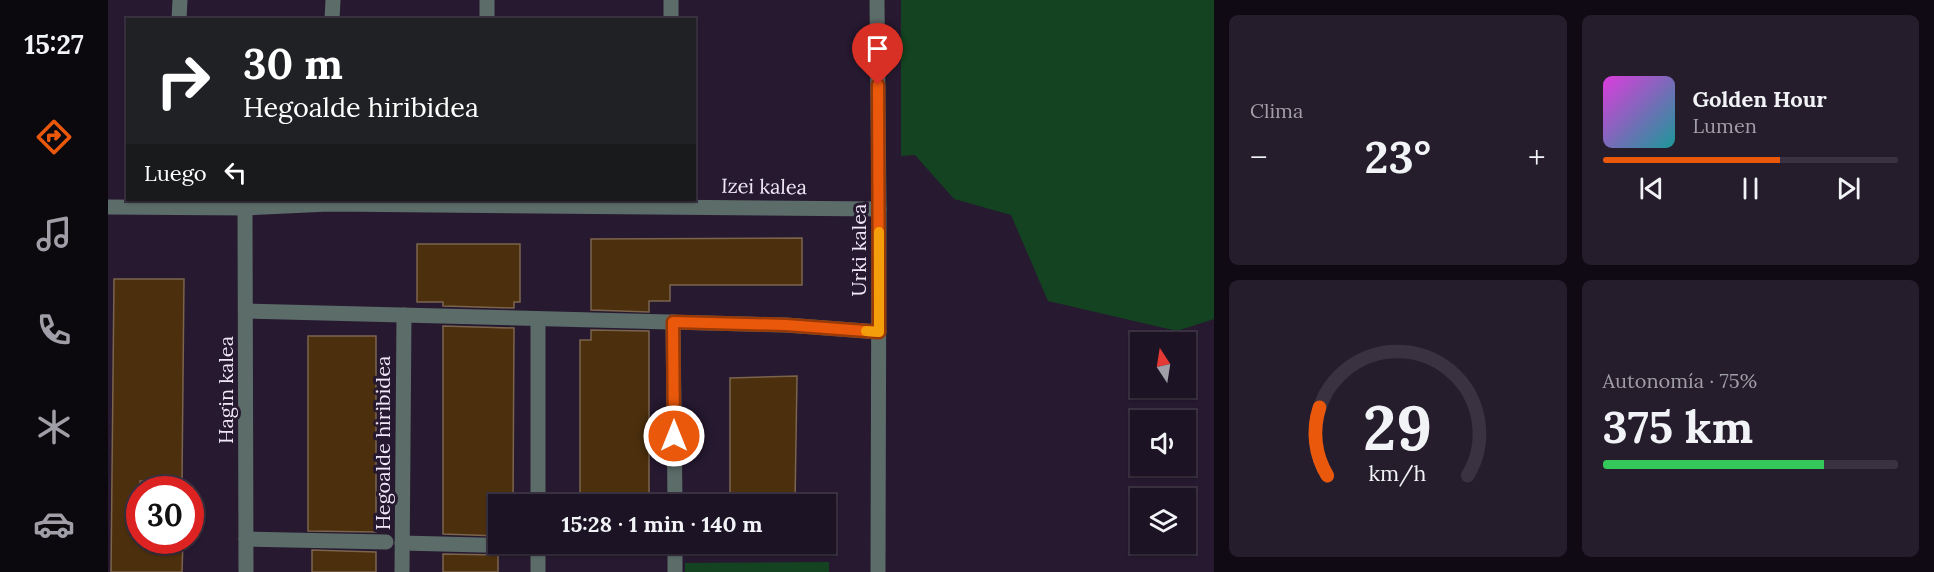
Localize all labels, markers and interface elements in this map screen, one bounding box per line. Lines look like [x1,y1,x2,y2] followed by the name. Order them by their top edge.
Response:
[852,23,903,85] pin
[24,27,84,61] text: 15:27
[861,32,894,65] icon: arrive
[243,37,343,91] text: 30 m
[144,42,222,120] icon: right
[1693,85,1827,113] text: Golden Hour
[243,90,479,124] text: Hegoalde hiribidea
[1250,98,1303,123] text: Clima
[1693,113,1757,138] text: Lumen
[33,116,75,158] icon: directions
[1365,128,1431,185] text: 23°
[1250,136,1268,178] text: −
[1528,136,1545,178] text: +
[219,156,252,189] icon: left
[144,159,207,187] text: Luego
[1635,172,1668,205] icon: previous
[1734,172,1767,205] icon: pause
[1832,172,1865,205] icon: next
[721,173,807,199] street label: Izei kalea
[846,204,871,296] street label: Urki kalea
[33,213,75,255] icon: music
[33,309,75,351] icon: phone
[1130,332,1196,398] north arrow
[1130,332,1196,554] map controls
[213,336,238,444] street label: Hagin kalea
[370,356,395,530] street label: Hegoalde hiribidea
[1603,368,1757,393] text: Autonomía · 75%
[1363,387,1432,467] text: 29
[1603,398,1753,455] text: 375 km
[642,404,706,468] position arrow
[33,406,75,448] icon: climate
[1130,410,1196,476] button: sound
[1369,459,1427,487] text: km/h
[126,476,204,554] speed limit sign: 30
[1130,488,1196,554] button: layers
[33,503,75,545] icon: car
[562,510,762,538] text: 15:28 · 1 min · 140 m

